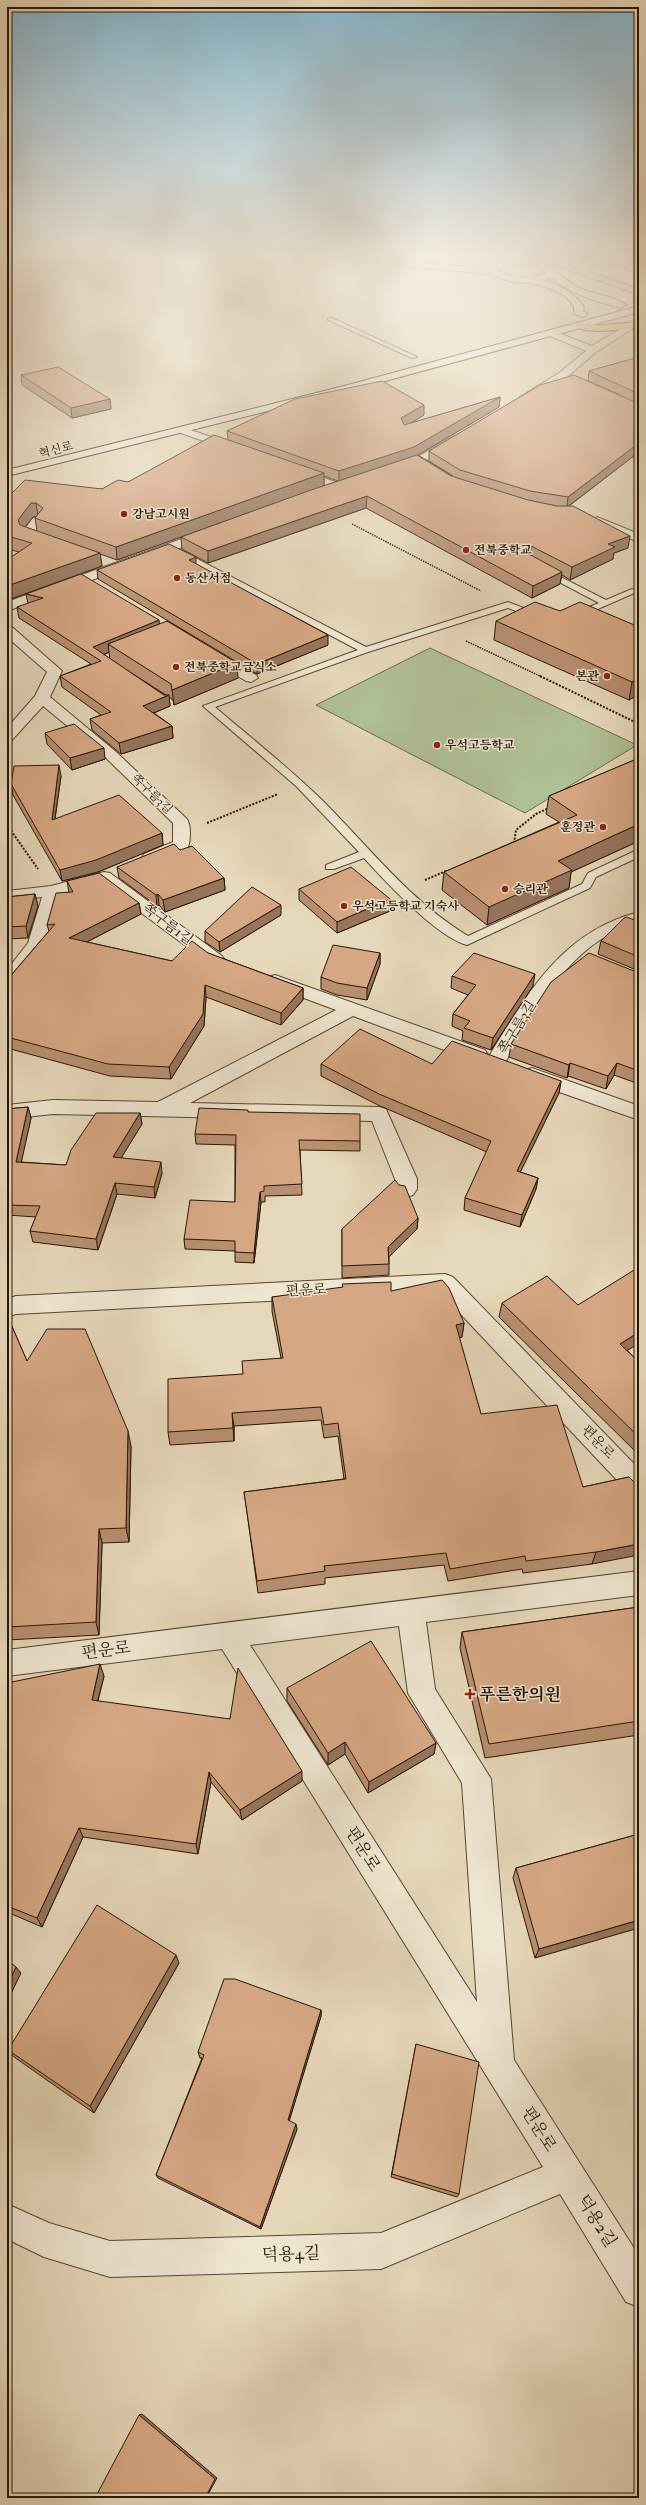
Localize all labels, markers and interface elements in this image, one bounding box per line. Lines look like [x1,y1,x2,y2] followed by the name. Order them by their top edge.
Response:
[37,438,75,462] street label: 혁신로
[132,507,190,522] place label: 강남고시원
[119,509,129,519] marker: 강남고시원
[474,543,532,558] place label: 전북중학교
[461,545,471,555] marker: 전북중학교
[185,571,231,586] place label: 동산서점
[172,573,182,583] marker: 동산서점
[184,660,277,675] place label: 전북중학교급식소
[171,662,181,672] marker: 전북중학교급식소
[576,669,599,684] place label: 본관
[602,671,612,681] marker: 본관
[445,738,515,753] place label: 우석고등학교
[432,740,442,750] marker: 우석고등학교
[128,771,176,817] street label: 쪽구름3길
[560,820,595,835] place label: 훈정관
[598,822,608,832] marker: 훈정관
[513,882,548,897] place label: 승리관
[500,884,510,894] marker: 승리관
[139,899,197,949] street label: 쪽구름1길
[352,899,459,914] place label: 우석고등학교 기숙사
[339,901,349,911] marker: 우석고등학교 기숙사
[494,997,540,1057] street label: 쪽구름3길
[285,1280,327,1300] street label: 편운로
[578,1422,619,1463] street label: 편운로
[80,1637,132,1663] street label: 편운로
[479,1684,561,1705] place label: 푸른한의원
[464,1688,476,1700] marker: 푸른한의원
[341,1823,385,1876] street label: 편운로
[517,2103,561,2156] street label: 편운로
[573,2191,621,2251] street label: 덕용2길
[261,2242,321,2266] street label: 덕용4길

